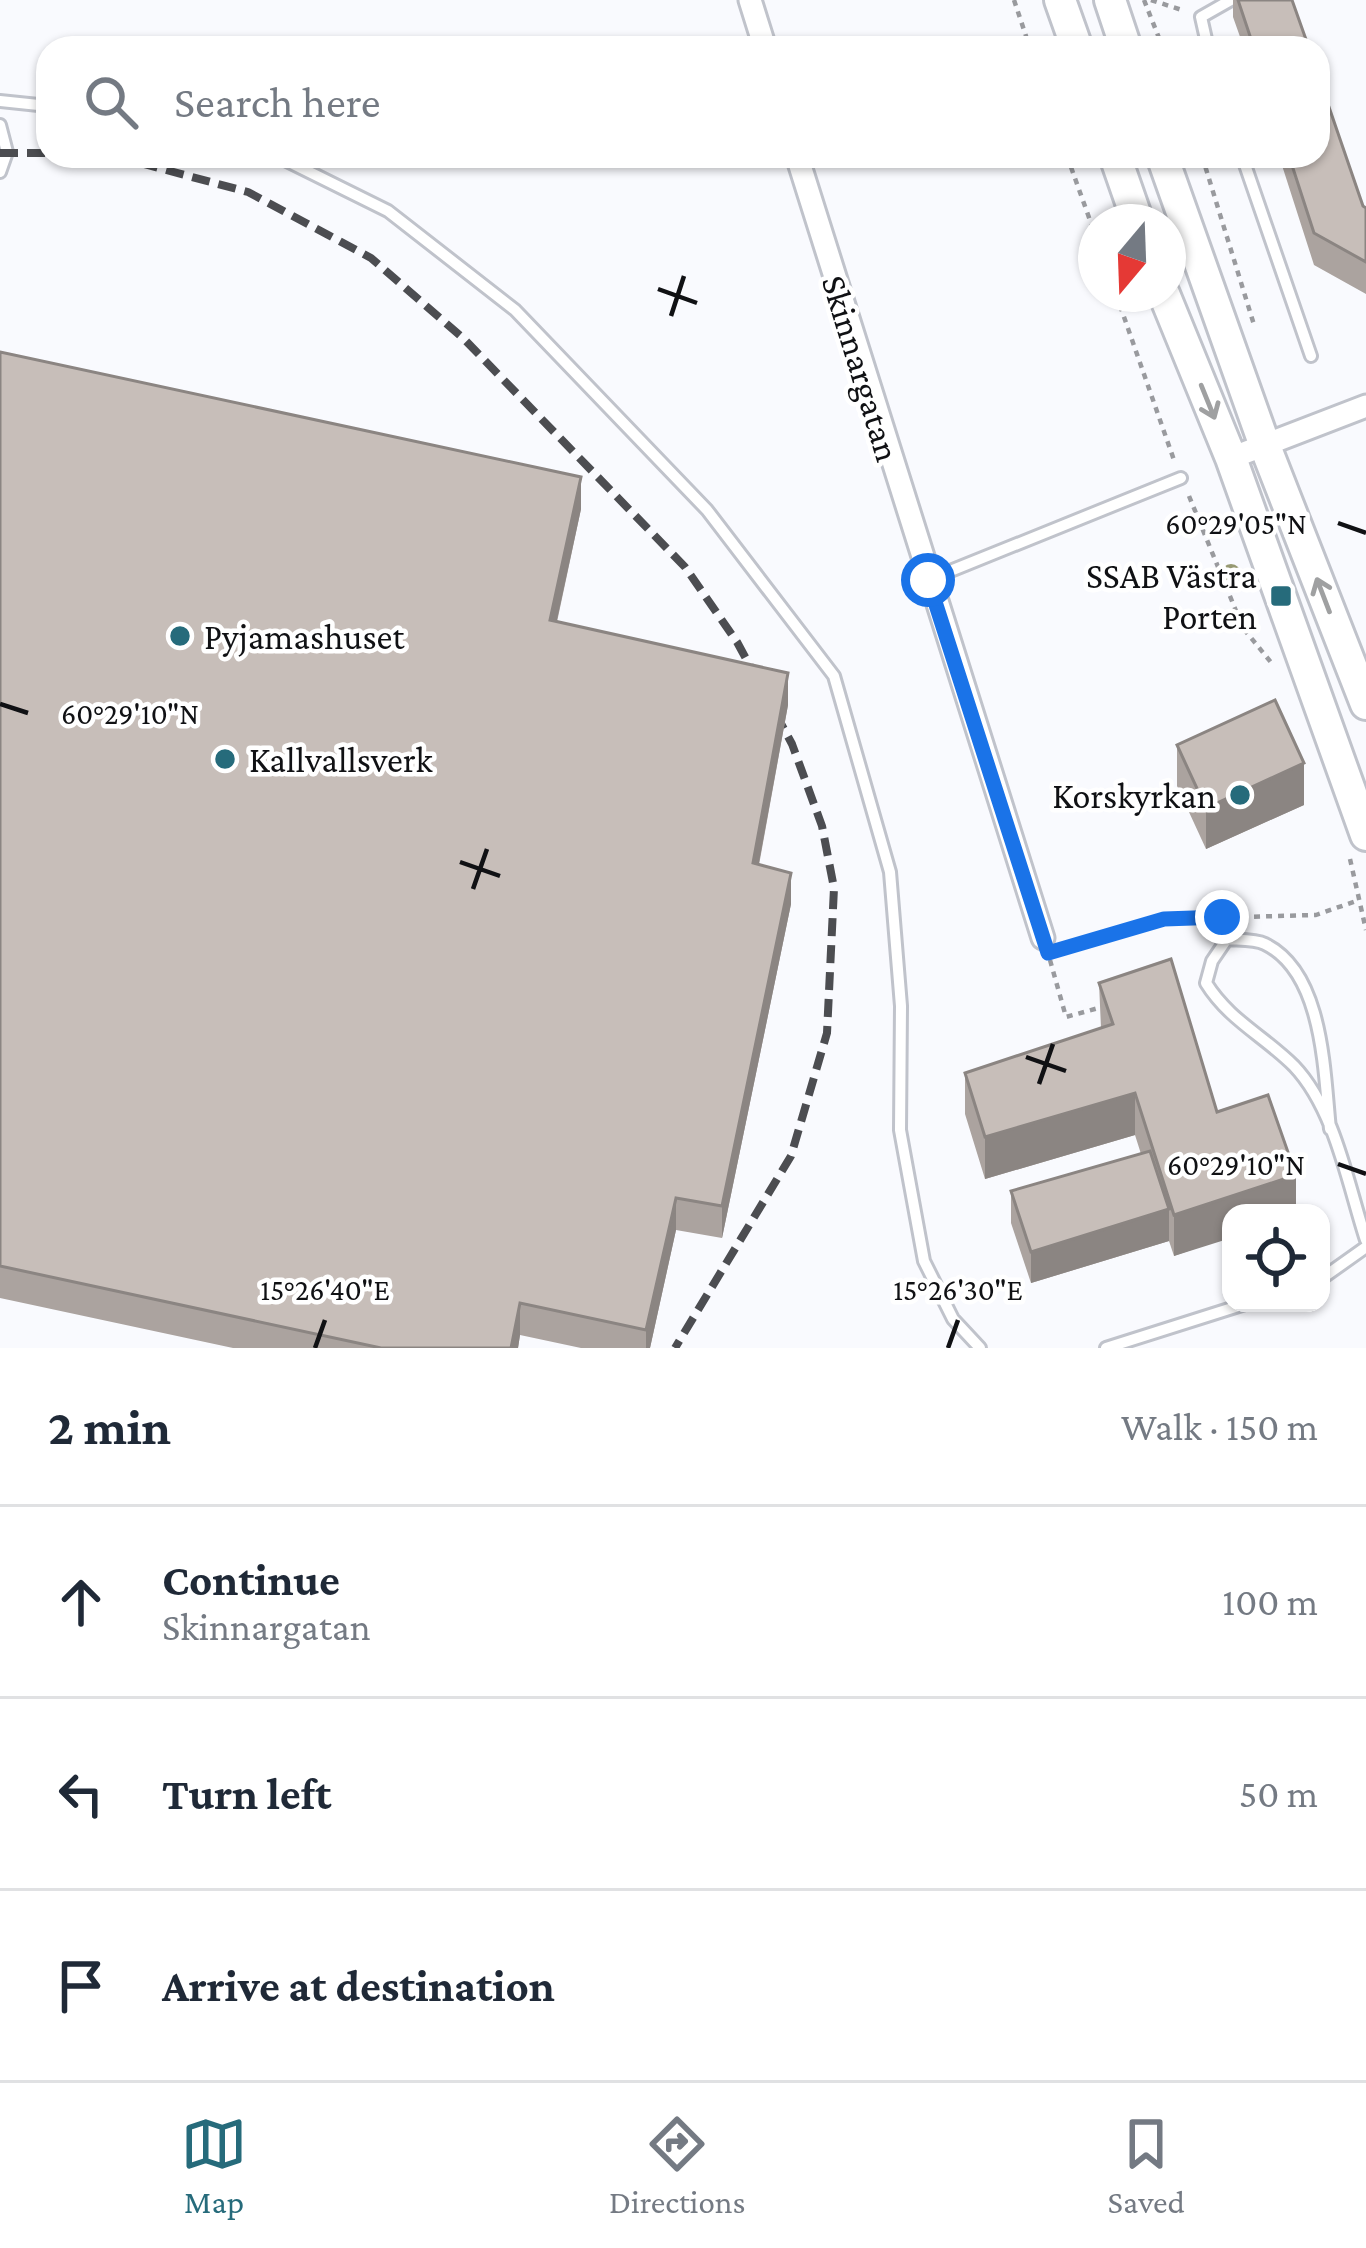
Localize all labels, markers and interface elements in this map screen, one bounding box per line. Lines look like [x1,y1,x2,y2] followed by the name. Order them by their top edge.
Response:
[36,36,1330,168] search box
[78,69,144,135] icon: search
[174,77,381,127] text: Search here
[1078,204,1186,312] north arrow
[814,270,908,466] street label: Skinnargatan
[1199,383,1221,420] one-way arrow
[1165,507,1307,540] text: 60°29'05"N
[901,553,955,607] route start
[1086,556,1257,637] place label: SSAB Västra Porten
[1311,577,1333,614] one-way arrow
[1268,583,1294,609] marker: SSAB Västra Porten
[204,617,405,657] place label: Pyjamashuset
[167,623,193,649] marker: Pyjamashuset
[61,697,199,730] text: 60°29'10"N
[249,740,433,780] place label: Kallvallsverk
[212,746,238,772] marker: Kallvallsverk
[1052,776,1216,816] place label: Korskyrkan
[1227,782,1253,808] marker: Korskyrkan
[1195,890,1249,944] route end
[1167,1148,1305,1181] text: 60°29'10"N
[1222,1204,1330,1312] map controls
[1222,1204,1330,1312] button: locate
[260,1273,390,1306] text: 15°26'40"E
[893,1273,1023,1306] text: 15°26'30"E
[48,1398,171,1455] text: 2 min
[1121,1405,1318,1448] text: Walk · 150 m
[162,1555,340,1605] text: Continue
[48,1569,114,1635] icon: ahead
[1222,1580,1318,1623] text: 100 m
[162,1605,371,1648] text: Skinnargatan
[48,1761,114,1827] icon: left
[162,1769,331,1819] text: Turn left
[1239,1772,1318,1815] text: 50 m
[48,1953,114,2019] icon: arrive
[162,1961,555,2011] text: Arrive at destination
[181,2111,247,2220] tab: Map
[609,2111,746,2220] tab: Directions
[1108,2111,1185,2220] tab: Saved

